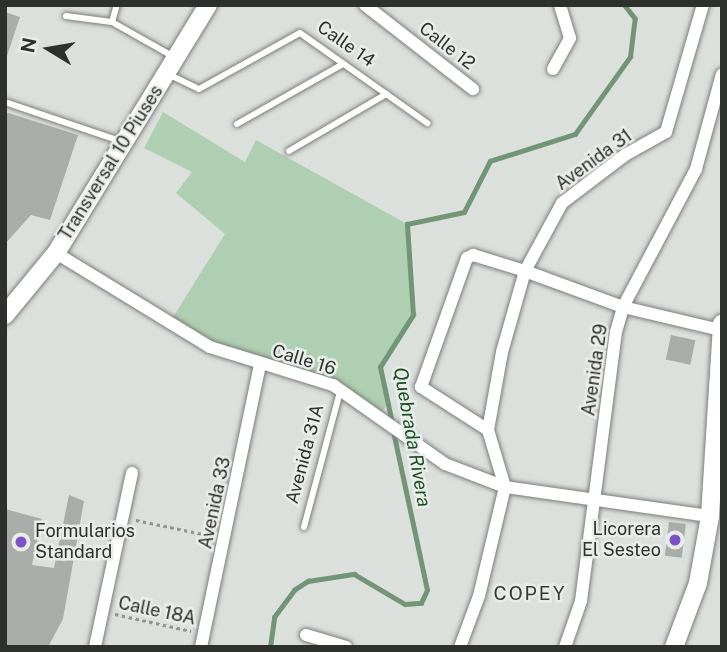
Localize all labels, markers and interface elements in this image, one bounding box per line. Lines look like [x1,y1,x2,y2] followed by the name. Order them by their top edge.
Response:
[14,14,84,84] north arrow
[313,16,379,72] street label: Calle 14
[415,17,479,75] street label: Calle 12
[16,36,41,54] text: N
[55,82,167,244] street label: Transversal 10 Piuses
[552,125,636,195] street label: Avenida 31
[578,323,612,417] street label: Avenida 29
[270,340,338,380] street label: Calle 16
[388,365,436,509] water label: Quebrada Rivera
[281,402,329,506] street label: Avenida 31A
[195,455,235,551] street label: Avenida 33
[582,519,661,562] place label: Licorera El Sesteo
[35,521,135,564] place label: Formularios Standard
[667,532,683,548] marker: Licorera El Sesteo
[13,534,29,550] marker: Formularios Standard
[494,583,566,605] district label: COPEY
[116,592,198,630] street label: Calle 18A

